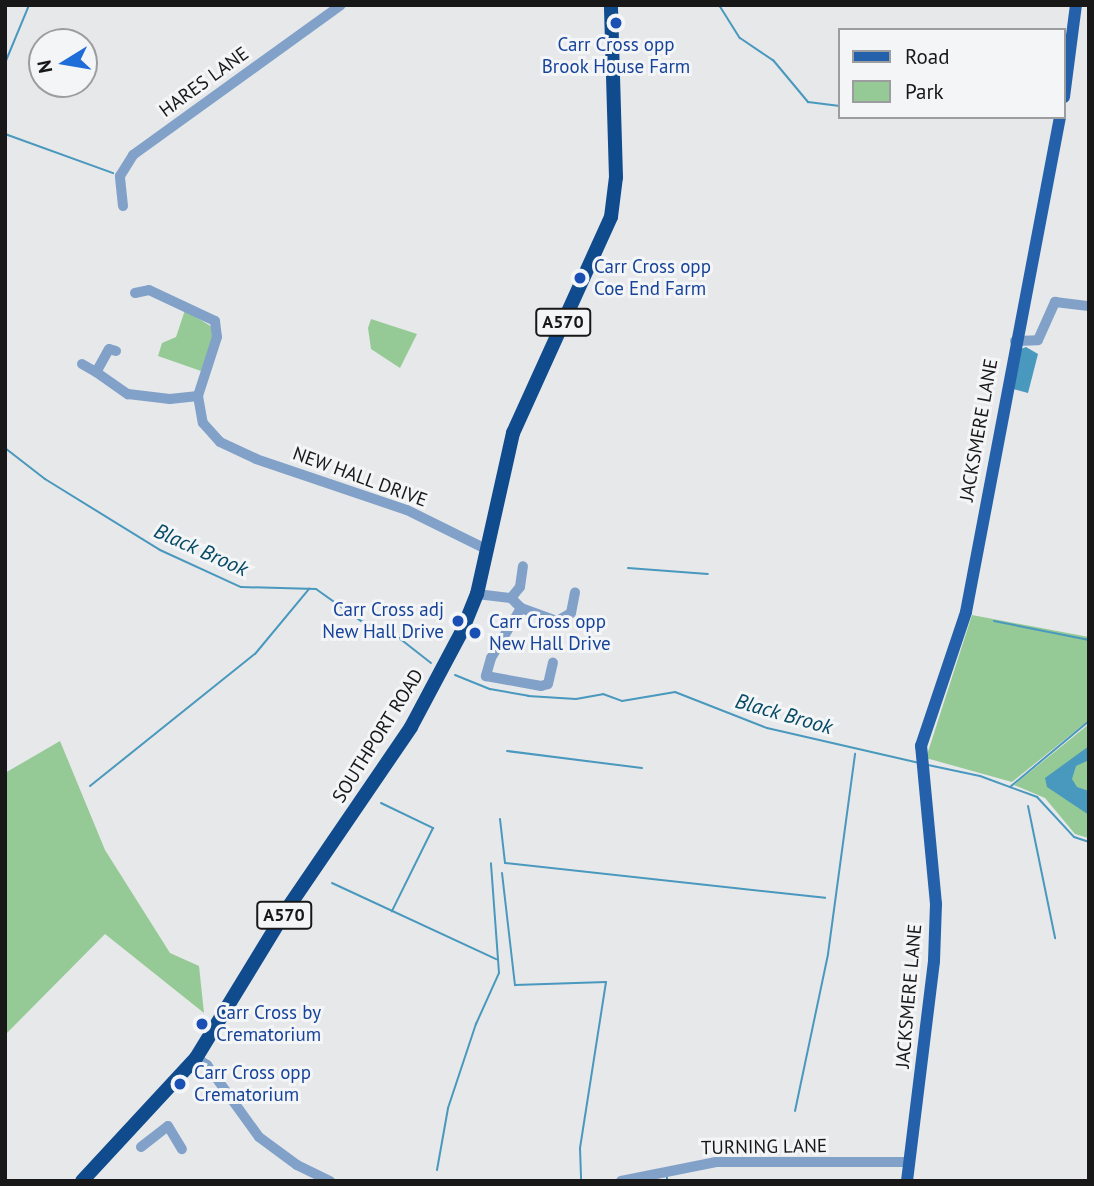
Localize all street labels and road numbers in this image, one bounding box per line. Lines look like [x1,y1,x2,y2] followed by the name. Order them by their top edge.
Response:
[155,42,253,122] street label: HARES LANE
[535,308,591,336] road number: A570
[955,357,1003,503] street label: JACKSMERE LANE
[289,442,431,512] street label: NEW HALL DRIVE
[327,665,429,807] street label: SOUTHPORT ROAD
[256,900,312,930] road number: A570
[891,923,927,1069] street label: JACKSMERE LANE
[701,1135,827,1159] street label: TURNING LANE

